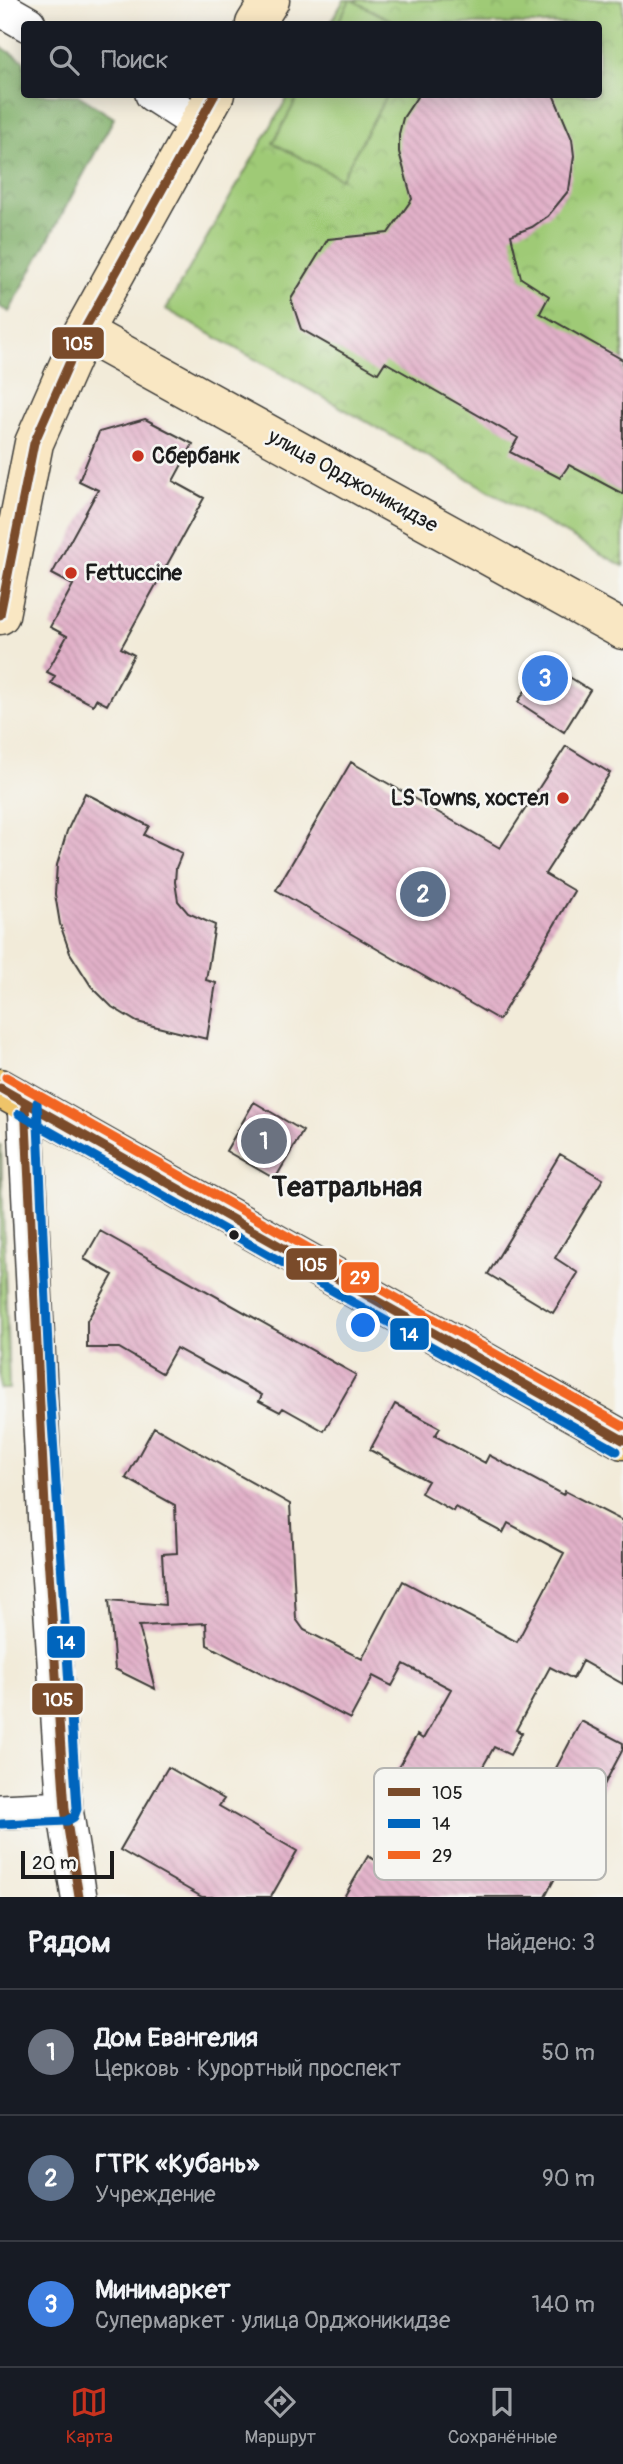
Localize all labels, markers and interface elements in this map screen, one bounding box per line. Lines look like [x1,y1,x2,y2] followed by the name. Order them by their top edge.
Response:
[21,21,602,98] search box
[45,41,83,79] icon: search
[101,44,169,76] text: Поиск
[51,326,105,360] line badge: 105
[63,332,93,356] text: 105
[262,423,443,539] street label: улица Орджоникидзе
[152,443,241,470] place label: Сбербанк
[130,448,146,464] marker: Сбербанк
[85,560,183,587] place label: Fettuccine
[63,565,79,581] marker: Fettuccine
[522,652,568,704] pin: 3
[391,785,549,812] place label: LS Towns, хостел
[555,790,571,806] marker: LS Towns, хостел
[400,868,446,920] pin: 2
[241,1115,287,1167] pin: 1
[271,1170,422,1205] district label: Театральная
[227,1228,241,1242] unlabelled marker
[285,1247,338,1281] line badge: 105
[297,1253,327,1277] text: 105
[340,1261,380,1294] line badge: 29
[350,1266,370,1290] text: 29
[346,1308,380,1342] your location
[389,1317,430,1351] line badge: 14
[400,1323,418,1347] text: 14
[46,1625,86,1659] line badge: 14
[57,1631,75,1655] text: 14
[31,1682,84,1716] line badge: 105
[43,1688,73,1712] text: 105
[374,1768,606,1880] legend
[432,1781,463,1805] text: 105
[432,1812,450,1836] text: 14
[432,1844,452,1868] text: 29
[21,1848,114,1880] scale bar
[32,1851,77,1875] text: 20 m
[28,1924,111,1961] text: Рядом
[486,1928,595,1957] text: Найдено: 3
[95,2022,258,2054] text: Дом Евангелия
[47,2038,56,2067] text: 1
[541,2038,595,2067] text: 50 m
[95,2054,401,2083] text: Церковь · Курортный проспект
[95,2148,260,2180] text: ГТРК «Кубань»
[45,2164,57,2193] text: 2
[542,2164,595,2193] text: 90 m
[95,2180,216,2209] text: Учреждение
[95,2274,231,2306] text: Минимаркет
[45,2290,57,2319] text: 3
[532,2290,595,2319] text: 140 m
[95,2306,450,2335] text: Супермаркет · улица Орджоникидзе
[66,2383,113,2449] tab: Карта
[245,2383,316,2449] tab: Маршрут
[448,2383,557,2449] tab: Сохранённые

